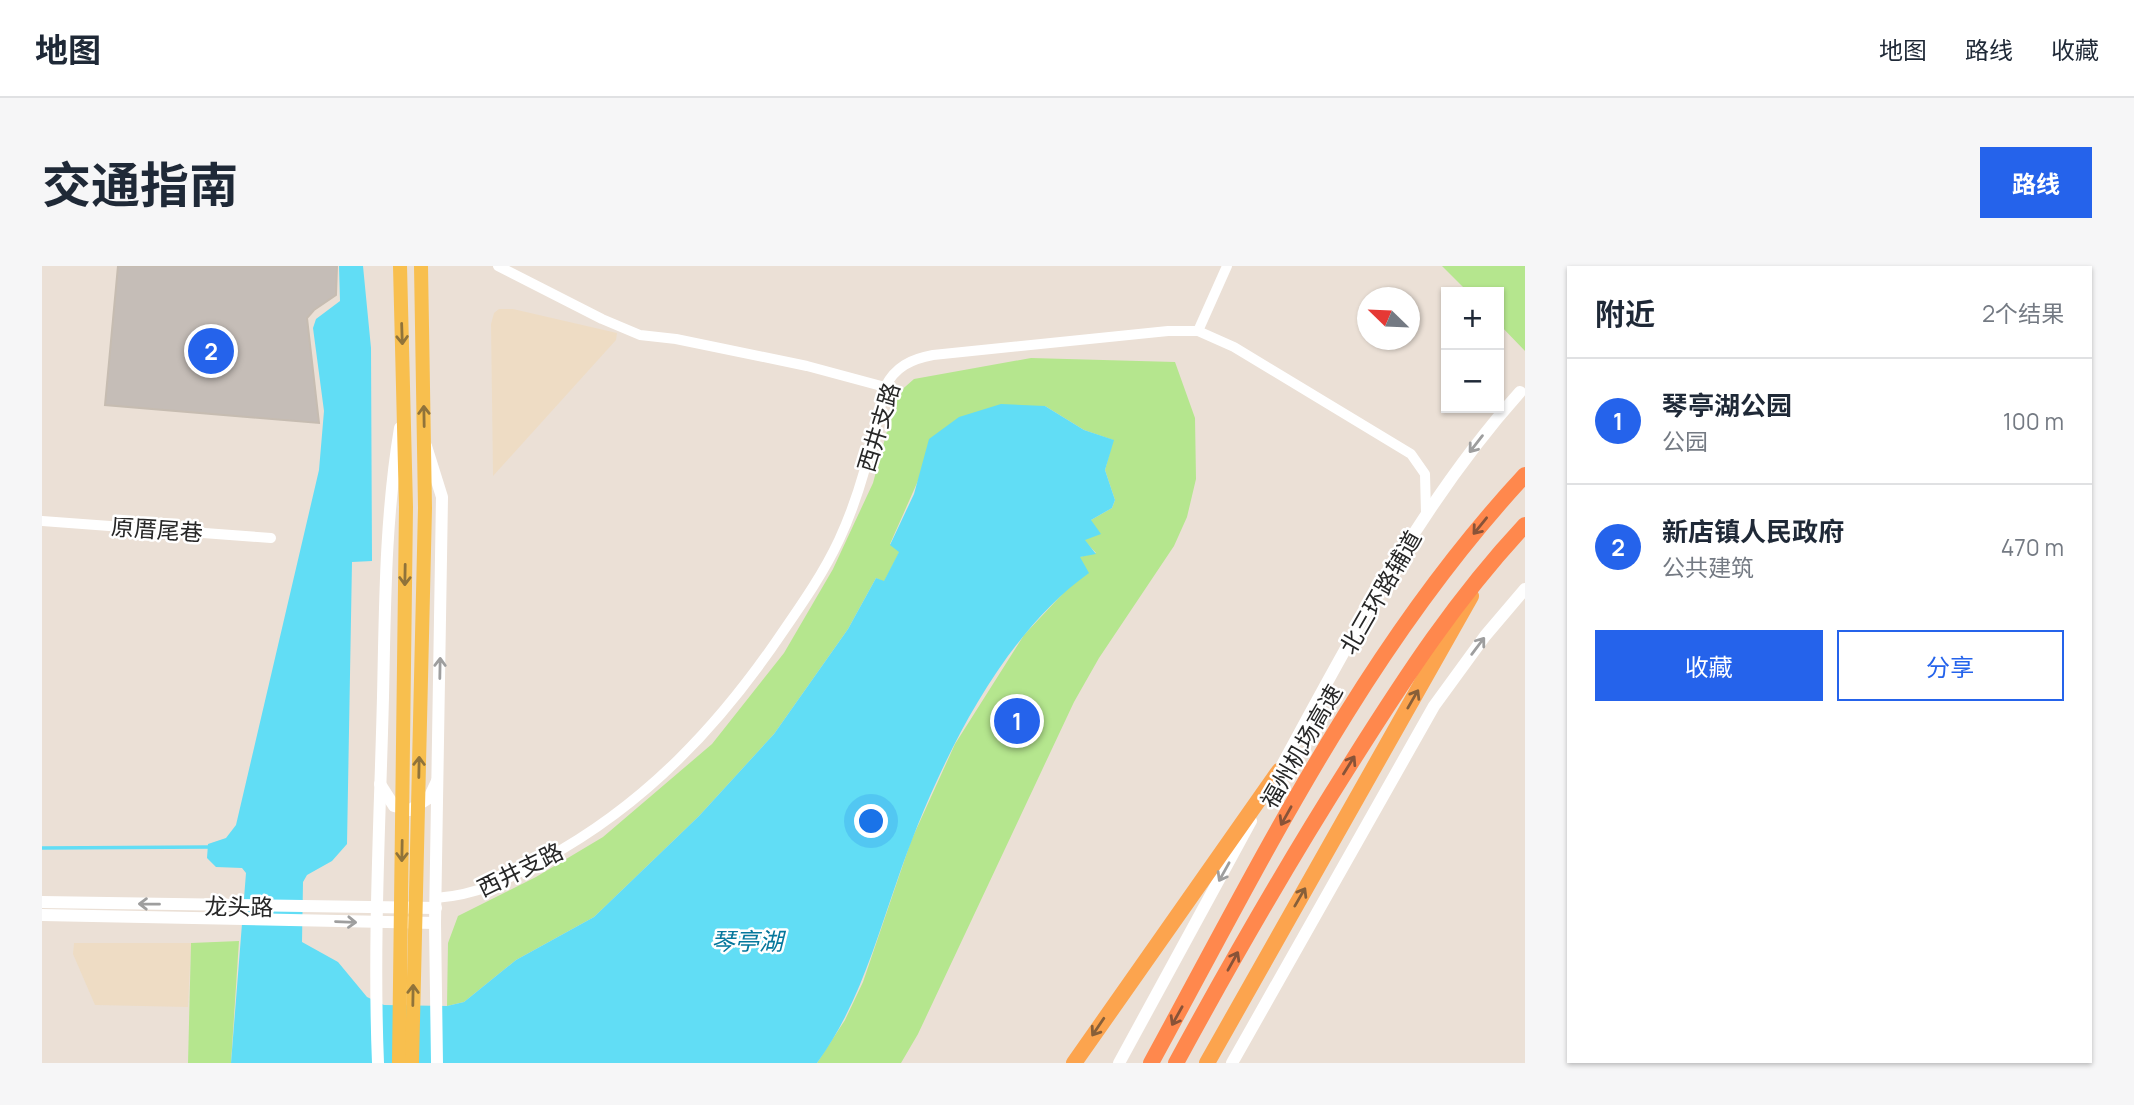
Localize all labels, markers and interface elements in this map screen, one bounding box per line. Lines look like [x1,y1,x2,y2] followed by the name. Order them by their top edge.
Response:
[35,27,101,72] text: 地图
[1879,33,1927,66] text: 地图
[1965,33,2013,66] text: 路线
[2051,33,2099,66] text: 收藏
[1980,147,2092,218] button: 路线
[42,151,238,218] text: 交通指南
[1357,287,1420,350] north arrow
[1441,287,1504,413] map controls
[1441,287,1504,350] button: +
[1595,293,1655,334] text: 附近
[1982,297,2064,329] text: 2个结果
[395,322,408,345] one-way arrow
[188,325,234,377] pin: 2
[1441,350,1504,413] button: −
[849,378,907,476] street label: 西井支路
[1662,387,1792,423] text: 琴亭湖公园
[418,404,431,427] one-way arrow
[1613,405,1623,437] text: 1
[2003,405,2064,437] text: 100 m
[1662,425,1708,457] text: 公园
[1468,434,1483,453] one-way arrow
[110,510,204,548] street label: 原厝尾巷
[1662,513,1844,549] text: 新店镇人民政府
[1472,516,1488,534] one-way arrow
[1332,524,1428,660] street label: 北三环路辅道
[1611,531,1625,563] text: 2
[2001,531,2064,563] text: 470 m
[1662,551,1754,583] text: 公共建筑
[398,563,412,586] one-way arrow
[1595,630,1823,701] button: 收藏
[1837,630,2064,701] button: 分享
[1470,637,1485,656] one-way arrow
[434,657,447,680] one-way arrow
[1253,678,1349,814] street label: 福州机场高速
[1407,689,1420,710] one-way arrow
[994,695,1040,747] pin: 1
[412,756,425,779] one-way arrow
[1343,756,1357,776] one-way arrow
[854,804,888,838] your location
[1279,805,1292,826] one-way arrow
[472,834,568,904] street label: 西井支路
[395,840,408,863] one-way arrow
[1217,861,1230,882] one-way arrow
[1293,887,1307,907] one-way arrow
[204,889,274,923] street label: 龙头路
[138,898,161,911] one-way arrow
[334,915,357,929] one-way arrow
[711,924,787,957] water label: 琴亭湖
[1227,951,1240,972] one-way arrow
[407,984,420,1007] one-way arrow
[1170,1005,1183,1026] one-way arrow
[1091,1017,1105,1036] one-way arrow

